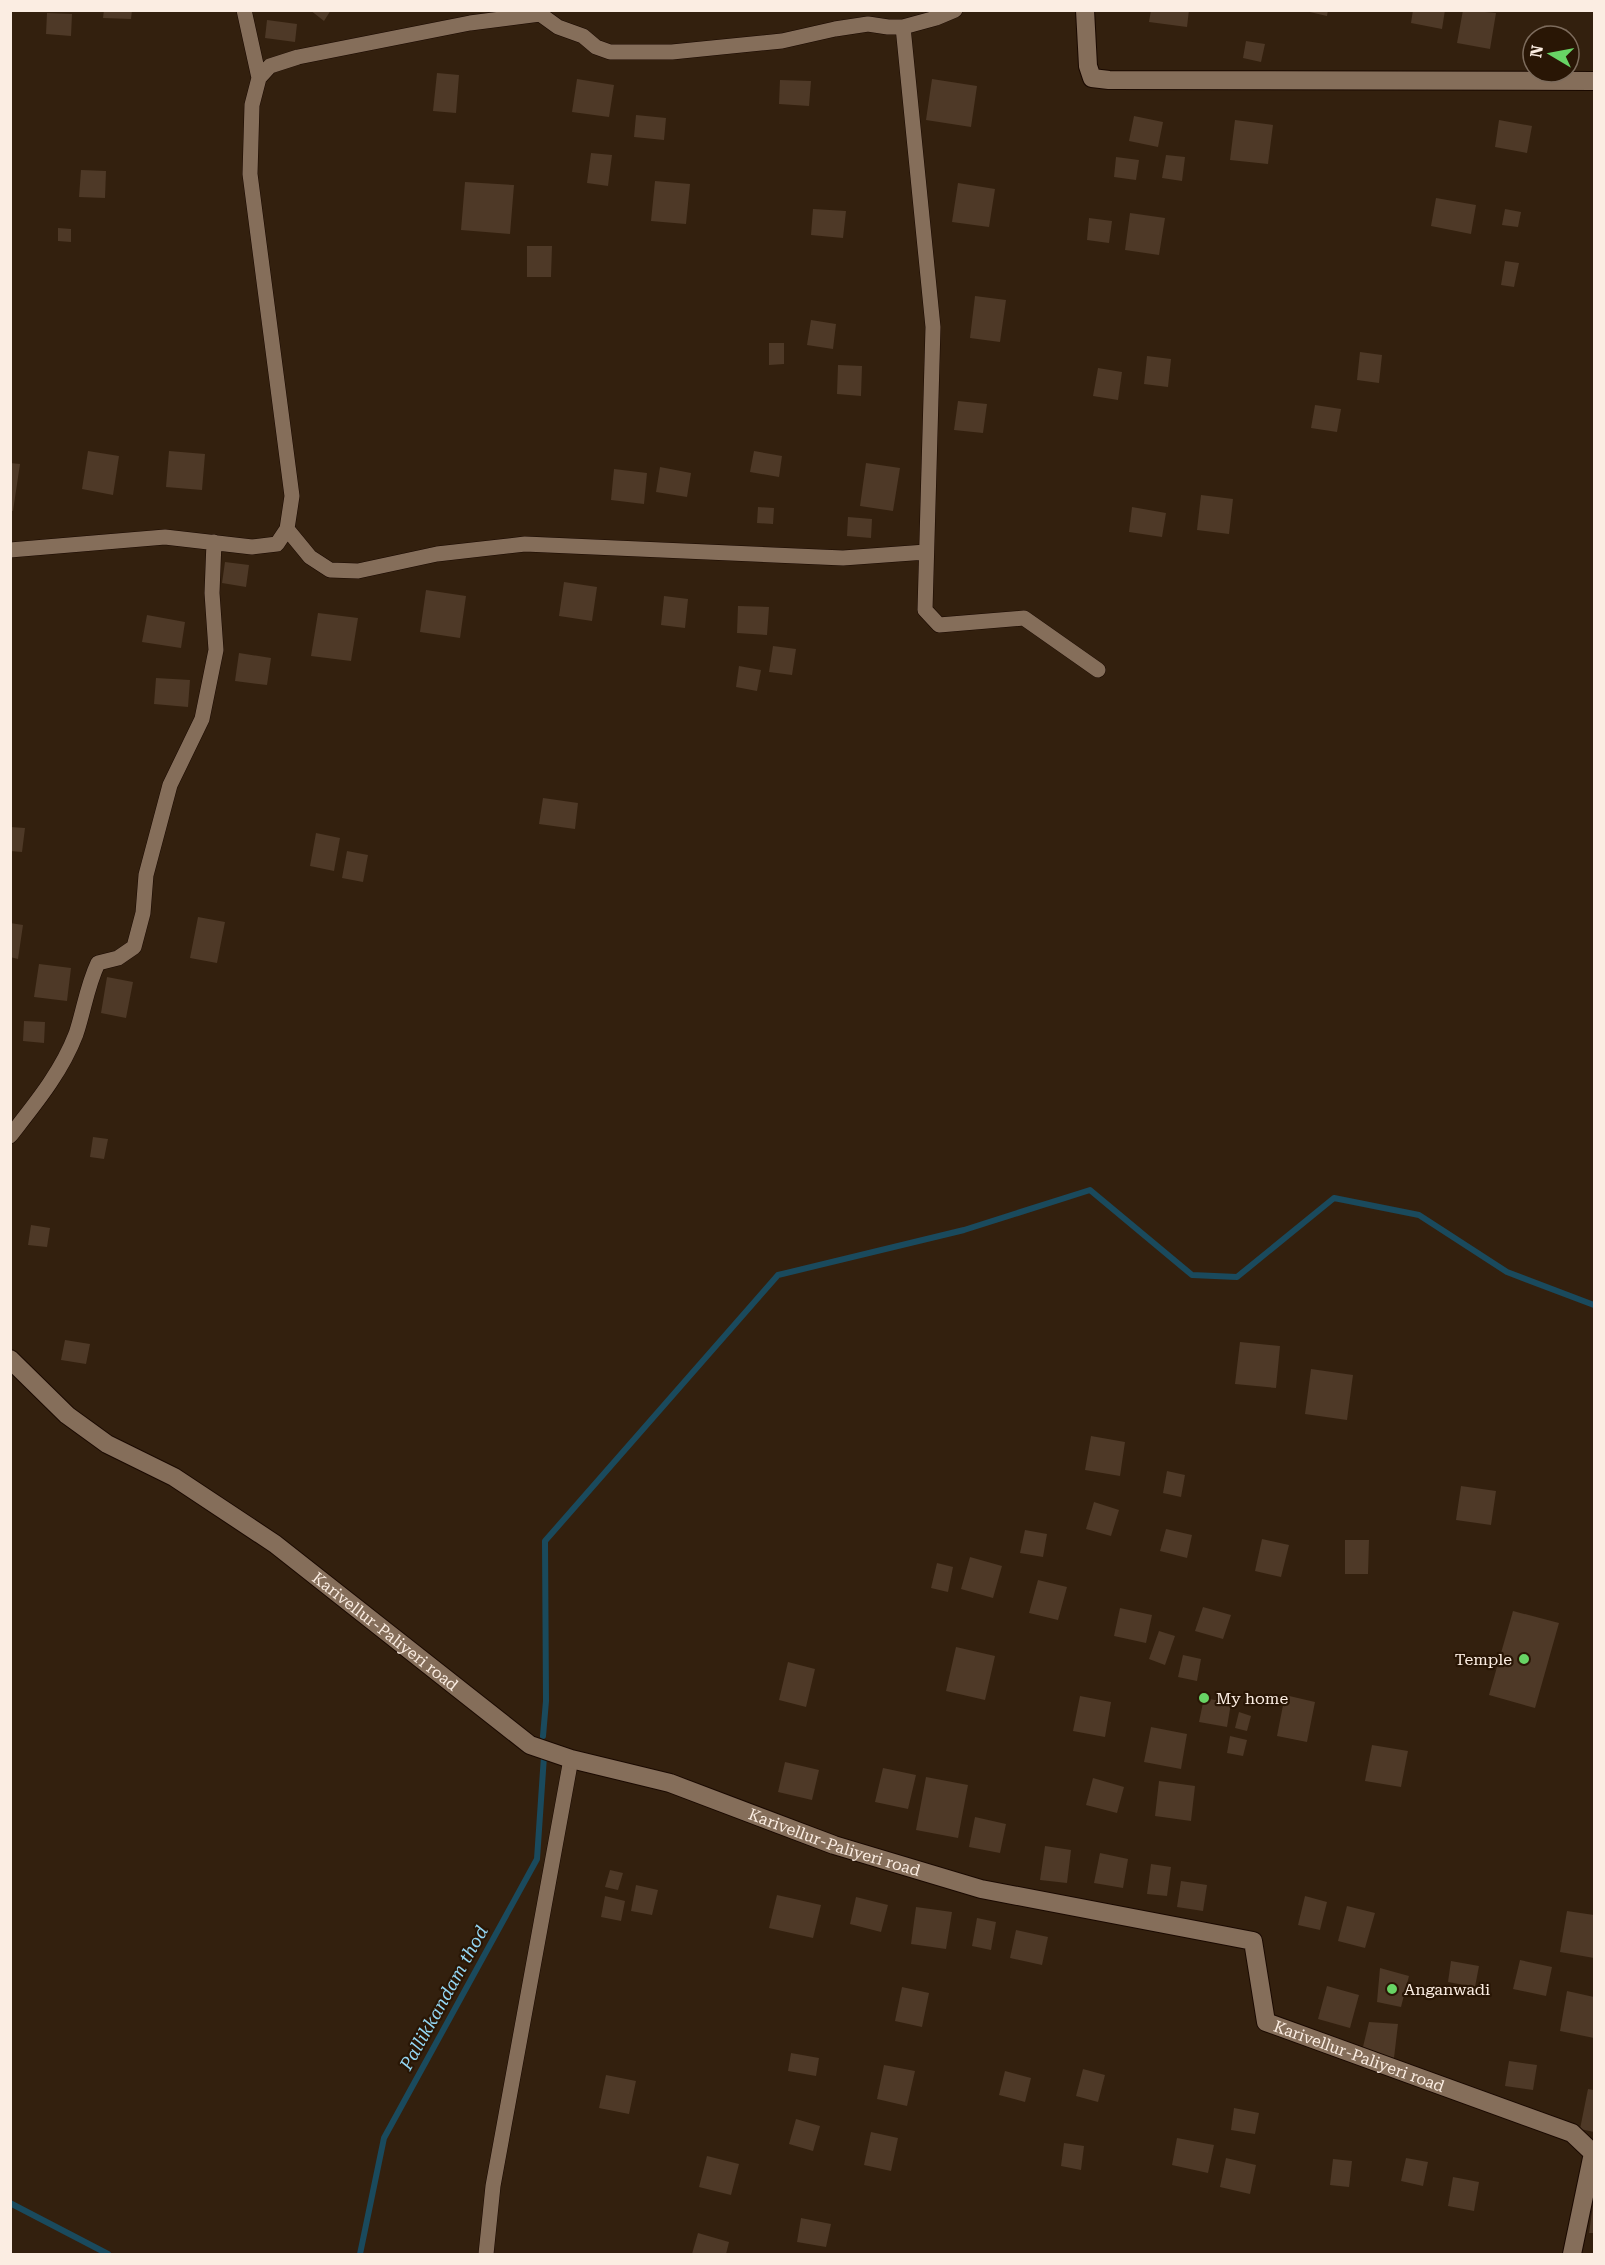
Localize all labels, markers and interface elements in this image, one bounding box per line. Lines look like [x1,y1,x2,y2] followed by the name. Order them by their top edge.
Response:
[1521,24,1581,84] north arrow
[1526,44,1547,59] text: N
[309,1568,462,1695] street label: Karivellur-Paliyeri road
[1455,1650,1512,1669] place label: Temple
[1517,1652,1531,1666] marker: Temple
[1216,1689,1288,1708] place label: My home
[1197,1691,1211,1705] marker: My home
[746,1805,923,1880] street label: Karivellur-Paliyeri road
[395,1922,492,2074] water label: Pallikkandam thod
[1404,1980,1490,1999] place label: Anganwadi
[1385,1982,1399,1996] marker: Anganwadi
[1271,2017,1447,2096] street label: Karivellur-Paliyeri road

